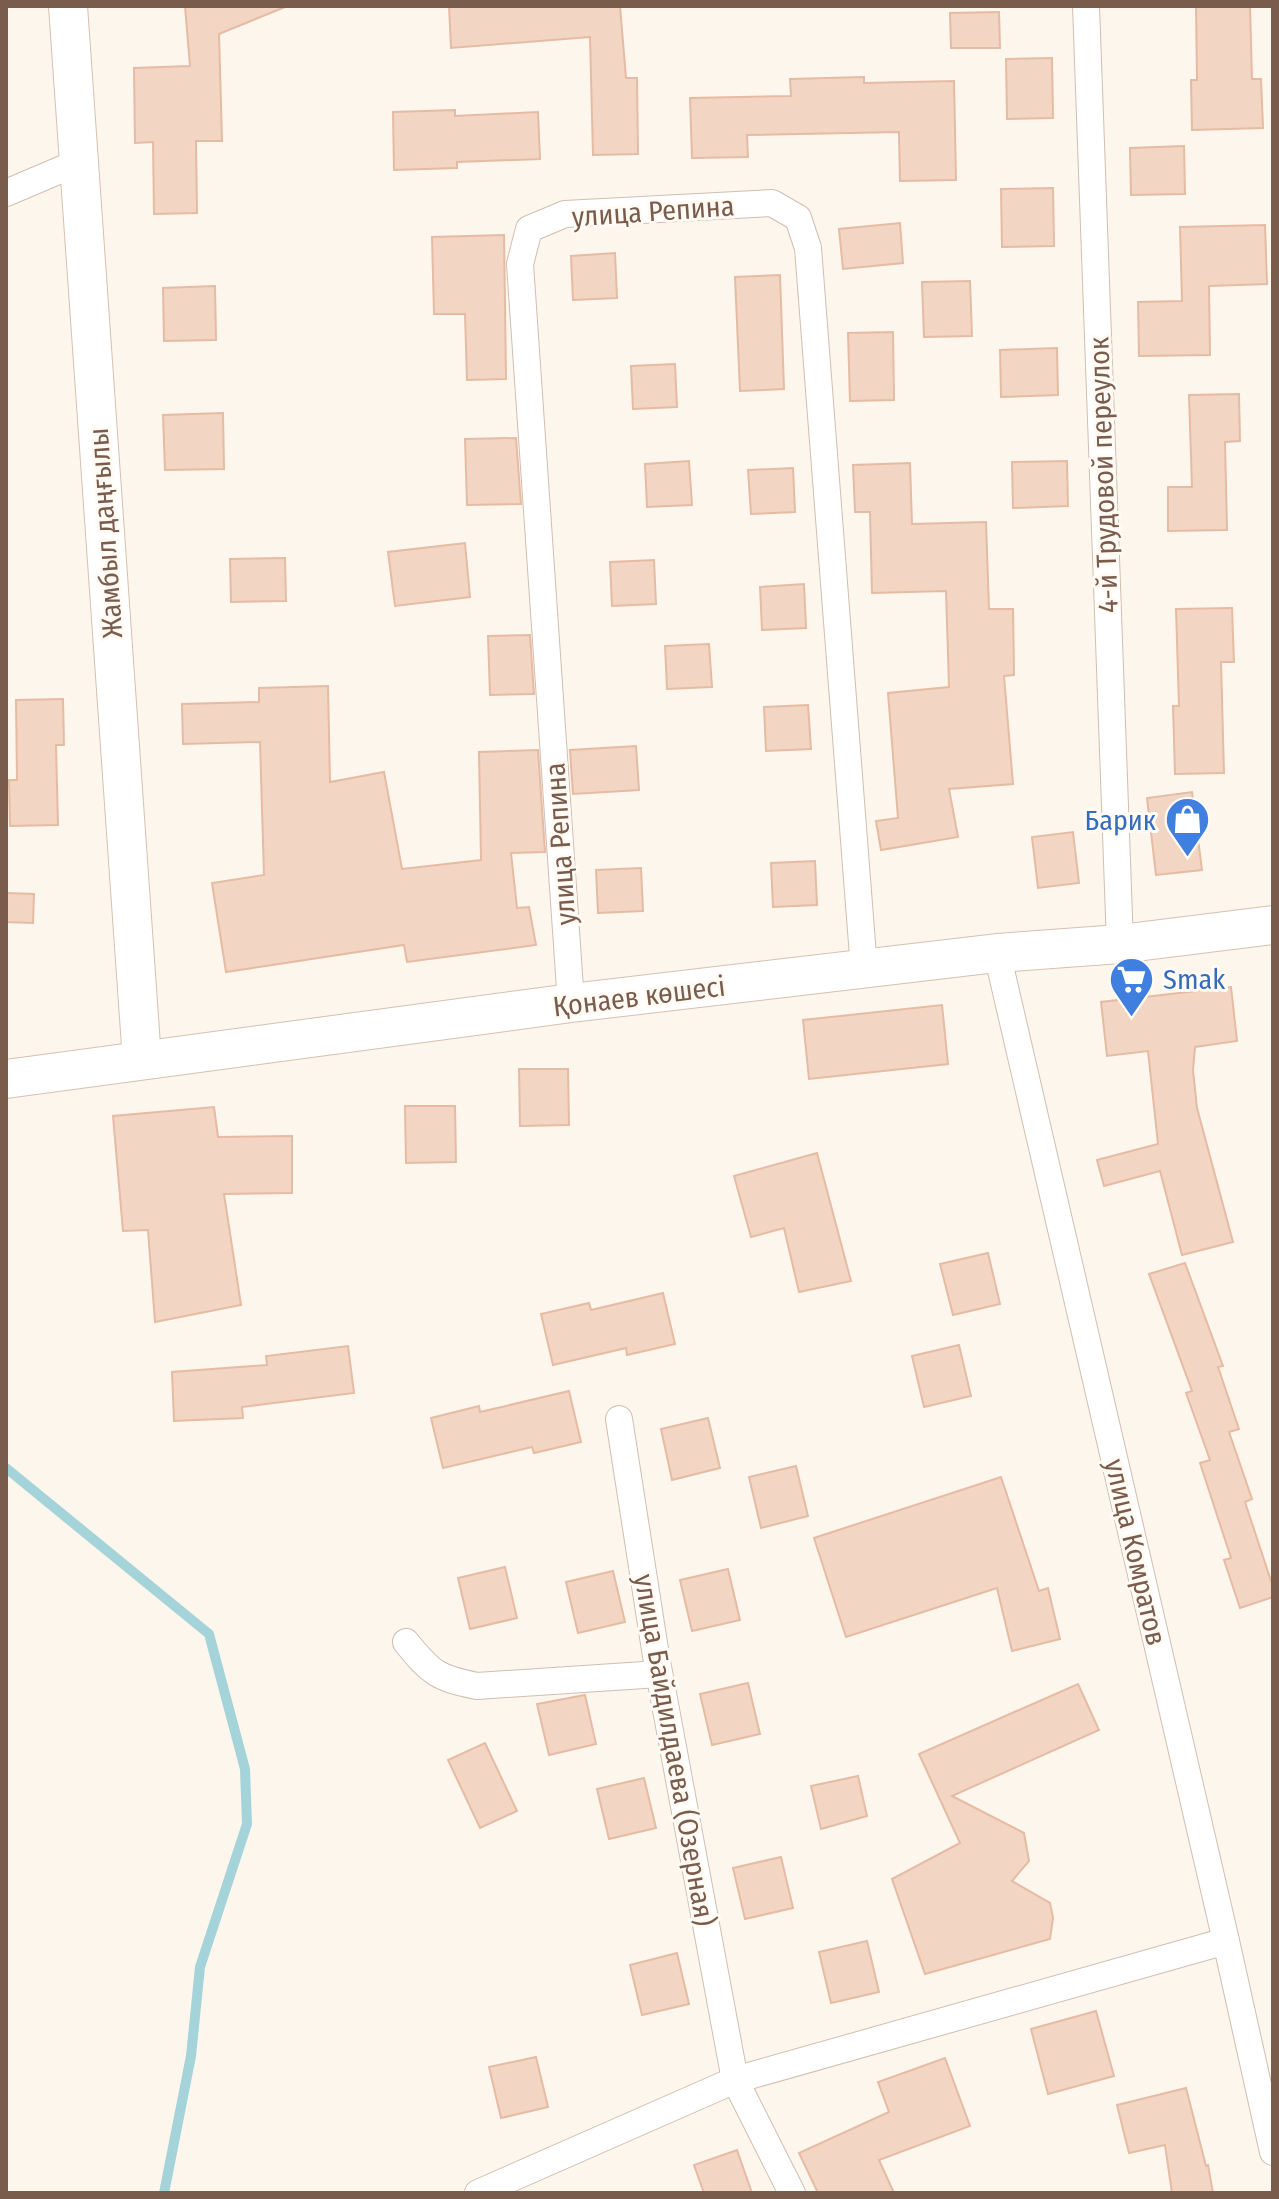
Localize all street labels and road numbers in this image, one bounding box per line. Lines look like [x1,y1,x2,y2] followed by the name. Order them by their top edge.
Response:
[571,189,735,234] street label: улица Репина
[1082,336,1125,614] street label: 4-й Трудовой переулок
[82,427,129,639] street label: Жамбыл даңғылы
[538,762,583,926] street label: улица Репина
[551,970,727,1023] street label: Қонаев көшесі
[1098,1456,1173,1649] street label: улица Комратов
[627,1571,722,1929] street label: улица Байдилдаева (Озерная)

